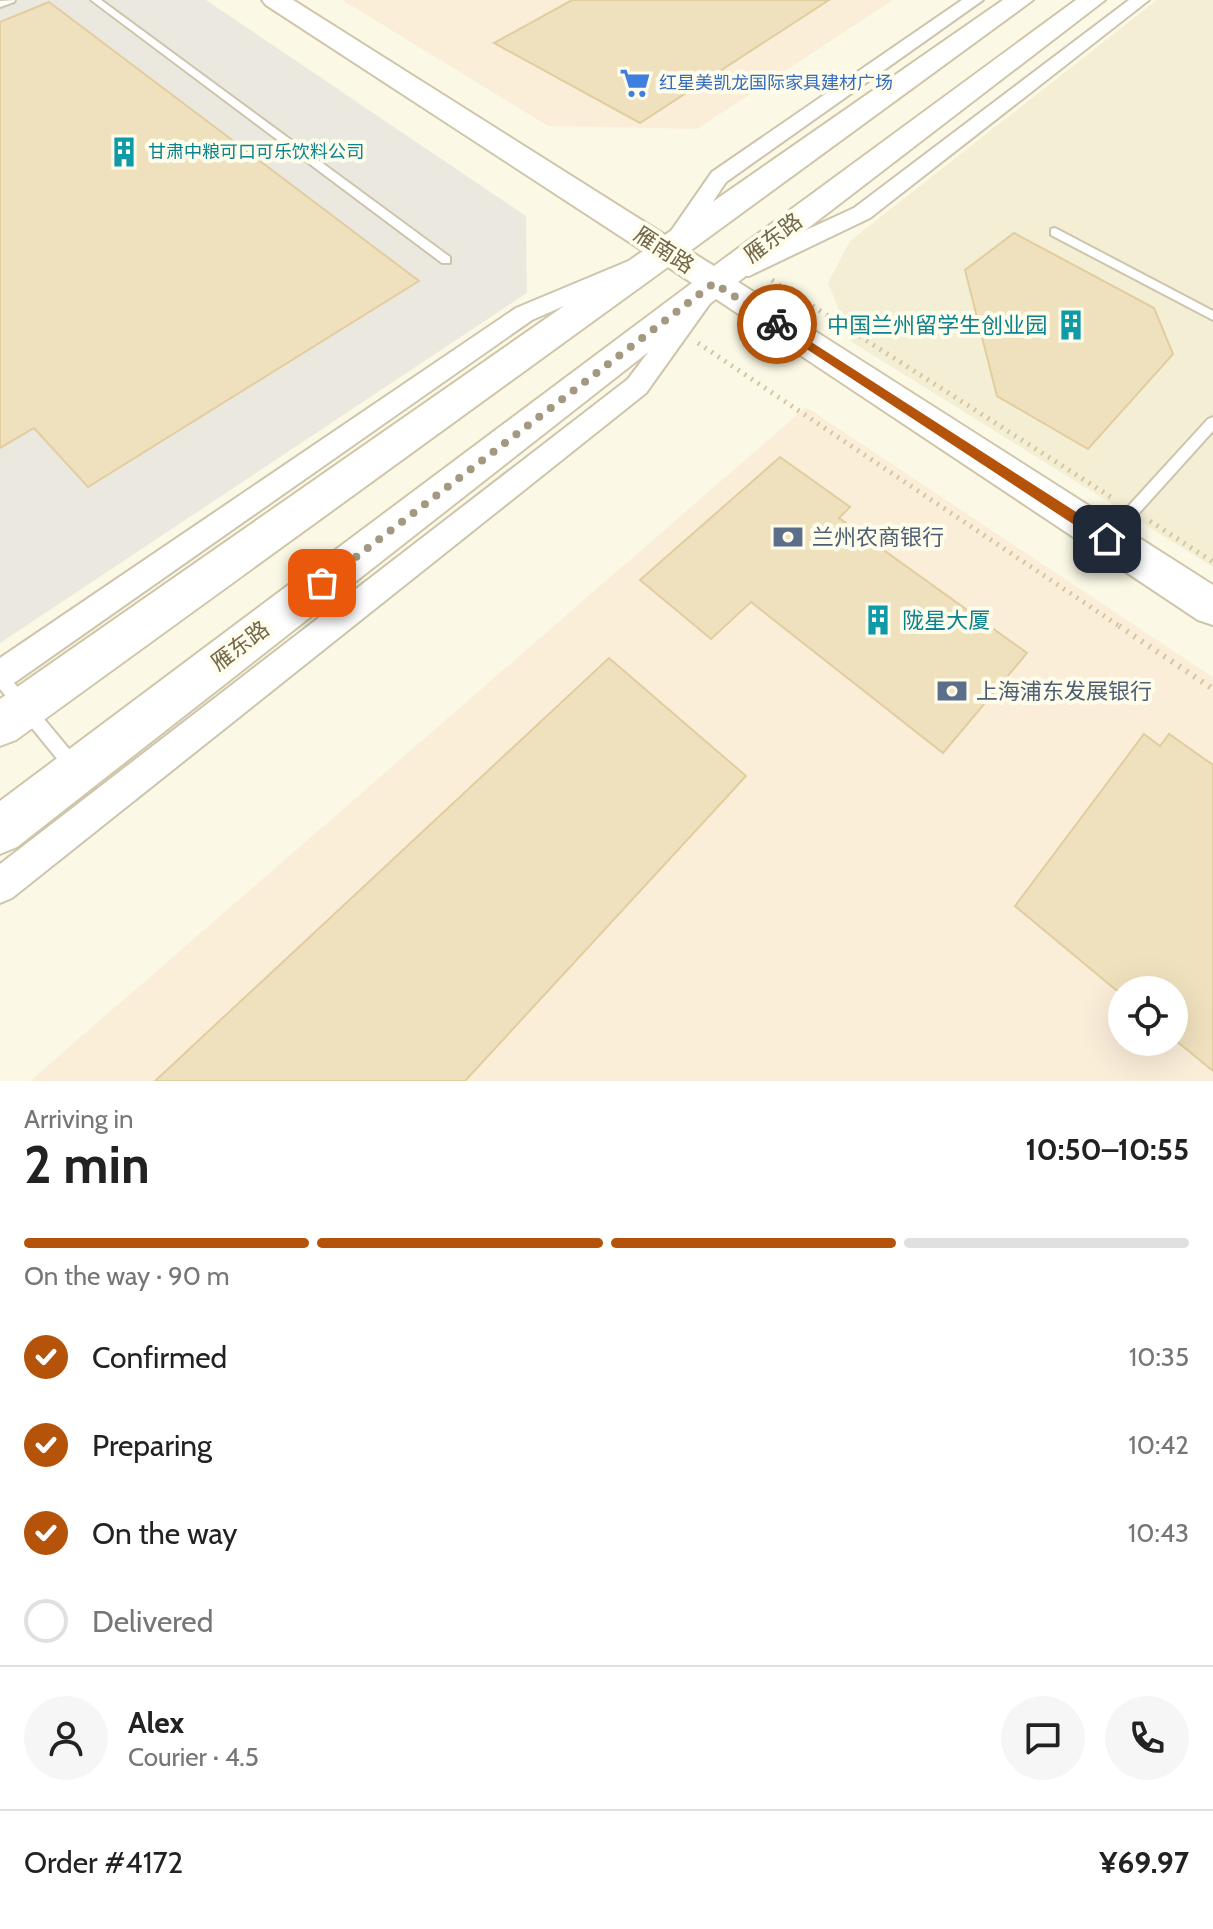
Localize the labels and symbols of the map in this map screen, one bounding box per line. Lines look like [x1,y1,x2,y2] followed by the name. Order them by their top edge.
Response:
[618,66,652,100] supermarket icon: 红星美凯龙国际家具建材广场
[659,72,893,94] place label: 红星美凯龙国际家具建材广场
[107,135,141,169] building icon: 甘肃中粮可口可乐饮料公司
[148,141,364,163] place label: 甘肃中粮可口可乐饮料公司
[739,207,807,269] street label: 雁东路
[629,221,699,279] street label: 雁南路
[737,284,817,364] courier
[1054,308,1088,342] building icon: 中国兰州留学生创业园
[827,312,1047,339] place label: 中国兰州留学生创业园
[1073,505,1141,573] pin
[771,520,805,554] bank icon: 兰州农商银行
[812,524,944,551] place label: 兰州农商银行
[288,549,356,617] pin
[861,603,895,637] building icon: 陇星大厦
[902,607,990,634] place label: 陇星大厦
[206,615,274,677] street label: 雁东路
[935,674,969,708] bank icon: 上海浦东发展银行
[976,678,1152,705] place label: 上海浦东发展银行

